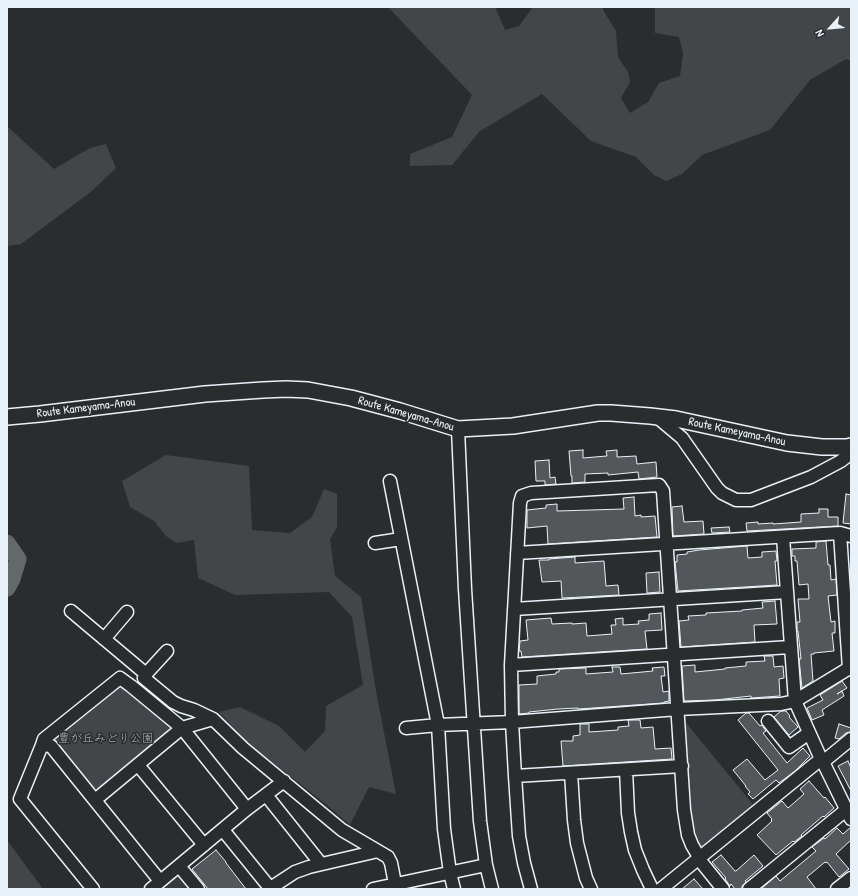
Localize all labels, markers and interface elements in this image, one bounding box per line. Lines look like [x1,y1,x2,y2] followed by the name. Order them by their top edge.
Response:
[810,8,850,48] north arrow
[812,28,827,39] text: N
[356,393,456,435] street label: Route Kameyama-Anou
[36,395,136,421] street label: Route Kameyama-Anou
[687,415,787,449] street label: Route Kameyama-Anou
[58,732,154,746] park label: 豊が丘みどり公園

